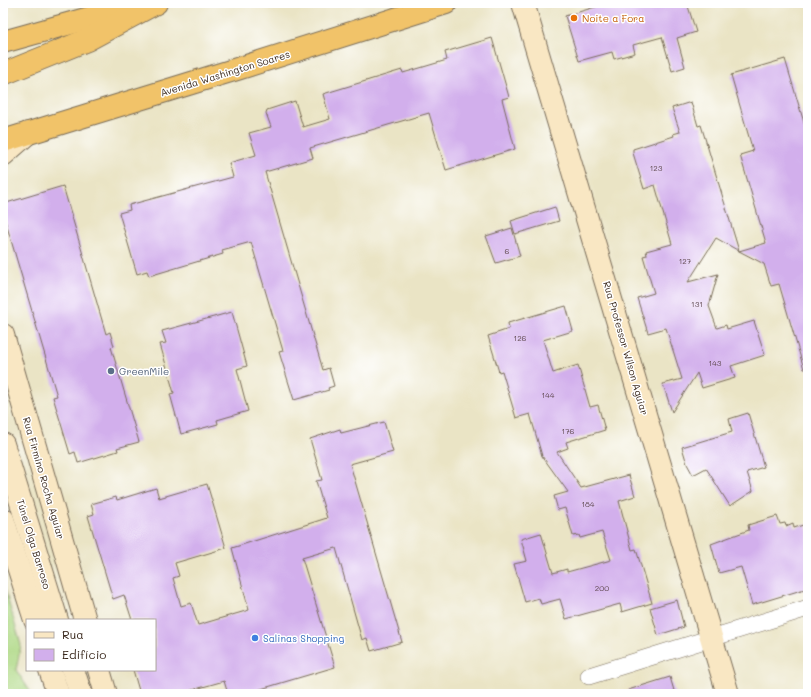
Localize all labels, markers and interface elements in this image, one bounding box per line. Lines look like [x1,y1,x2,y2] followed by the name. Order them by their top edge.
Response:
[582,11,644,25] place label: Noite a Fora
[569,13,579,23] marker: Noite a Fora
[159,47,292,99] street label: Avenida Washington Soares
[650,163,663,173] house number: 123
[505,246,510,256] house number: 6
[679,256,692,266] house number: 127
[600,279,652,417] street label: Rua Professor Wilson Aguiar
[691,299,703,309] house number: 131
[514,333,527,343] house number: 126
[709,358,722,368] house number: 143
[119,364,169,378] place label: GreenMile
[106,366,116,376] marker: GreenMile
[542,390,555,400] house number: 144
[20,415,68,541] street label: Rua Firmino Rocha Aguiar
[562,426,575,436] house number: 176
[14,497,54,591] street label: Túnel Olga Barroso
[581,499,595,509] house number: 184
[595,583,609,593] house number: 200
[26,619,156,671] legend
[62,626,84,642] text: Rua
[263,631,344,645] place label: Salinas Shopping
[250,633,260,643] marker: Salinas Shopping
[62,646,106,662] text: Edifício

